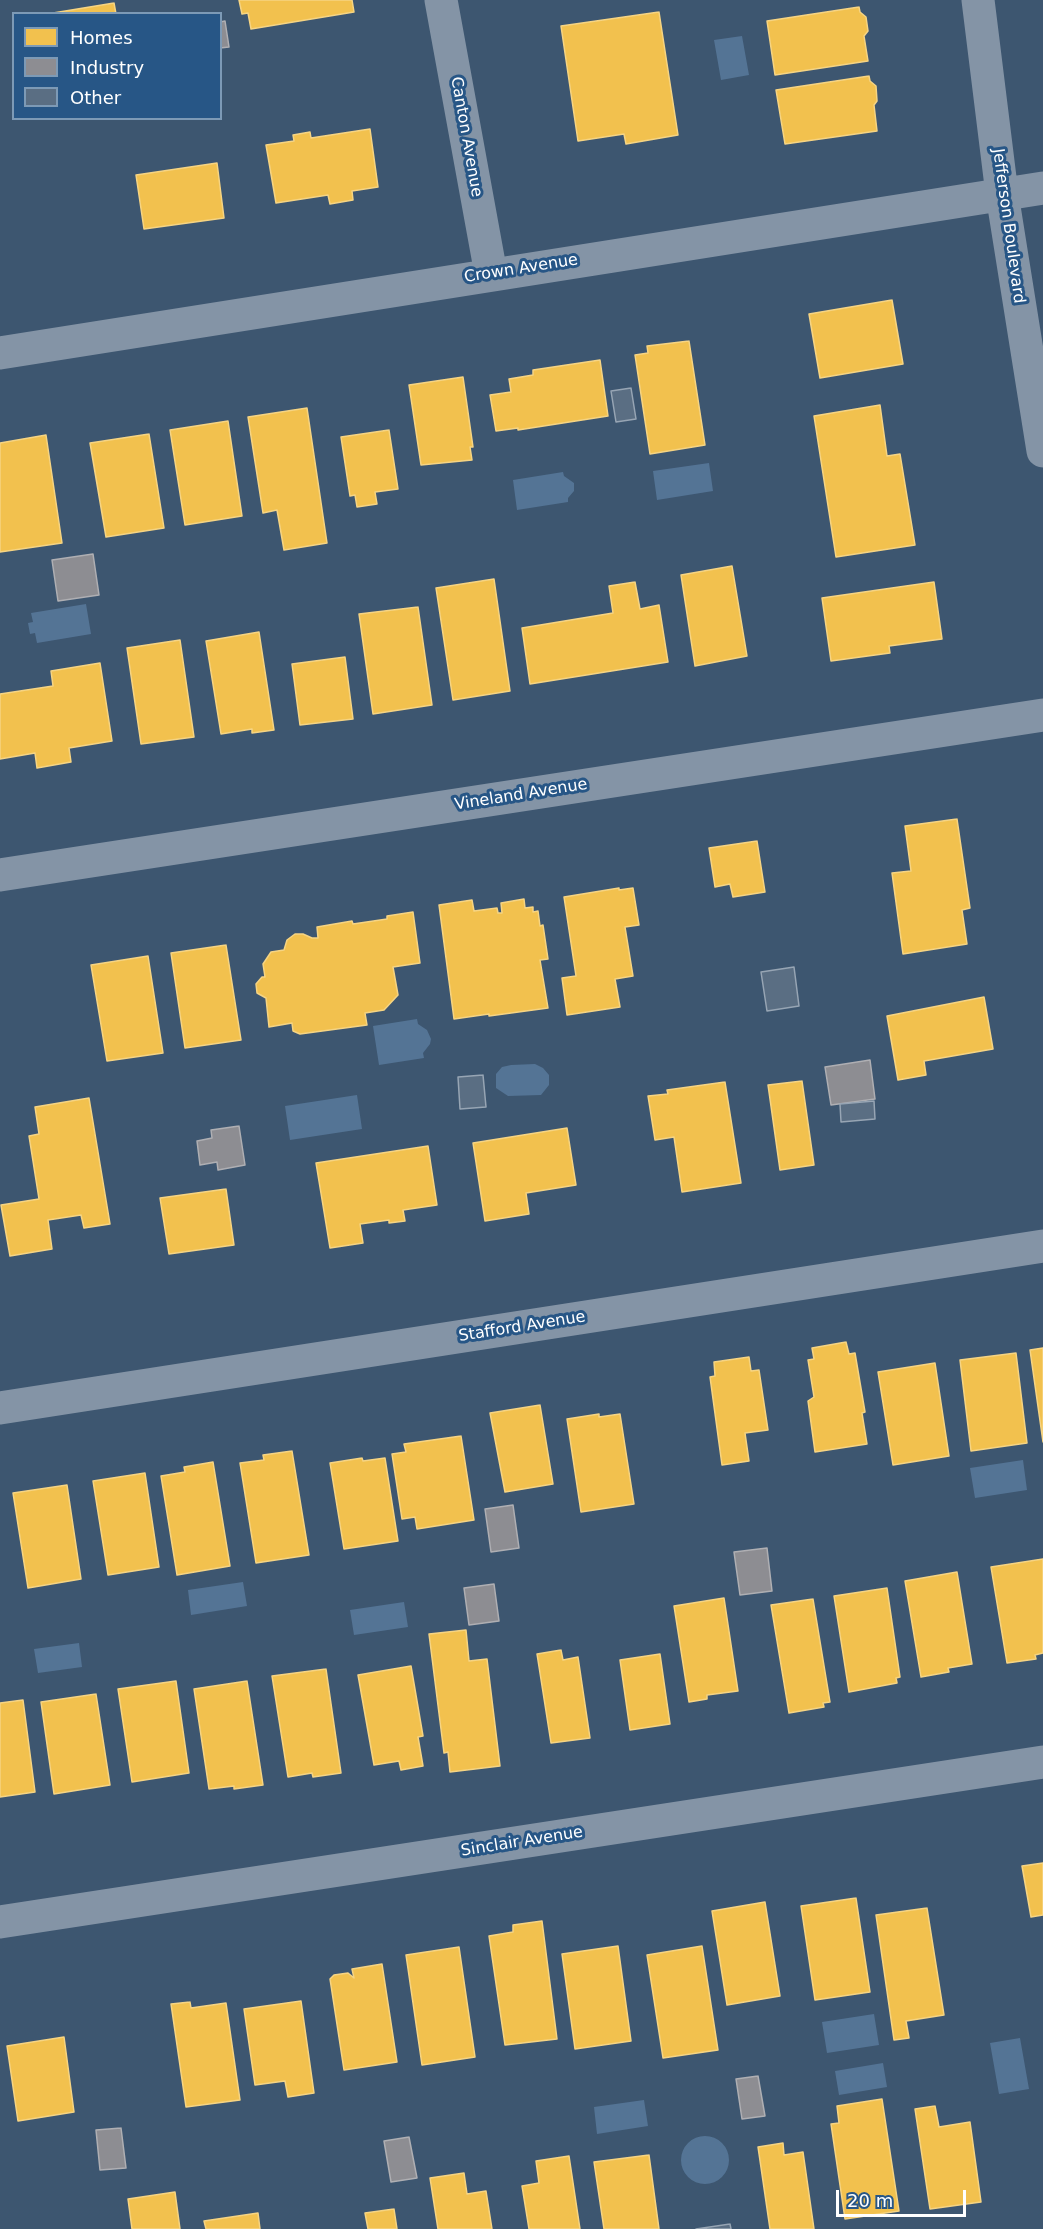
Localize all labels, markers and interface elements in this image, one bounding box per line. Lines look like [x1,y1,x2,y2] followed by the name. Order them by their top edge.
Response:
[12,12,222,120] legend
[70,27,133,48] text: Homes
[70,57,144,78] text: Industry
[446,75,486,199] street label: Canton Avenue
[70,87,121,108] text: Other
[988,147,1028,305] street label: Jefferson Boulevard
[463,251,579,287] street label: Crown Avenue
[453,775,589,815] street label: Vineland Avenue
[457,1308,587,1346] street label: Stafford Avenue
[460,1823,584,1861] street label: Sinclair Avenue
[839,2178,970,2216] scale bar
[847,2190,893,2211] text: 20 m

